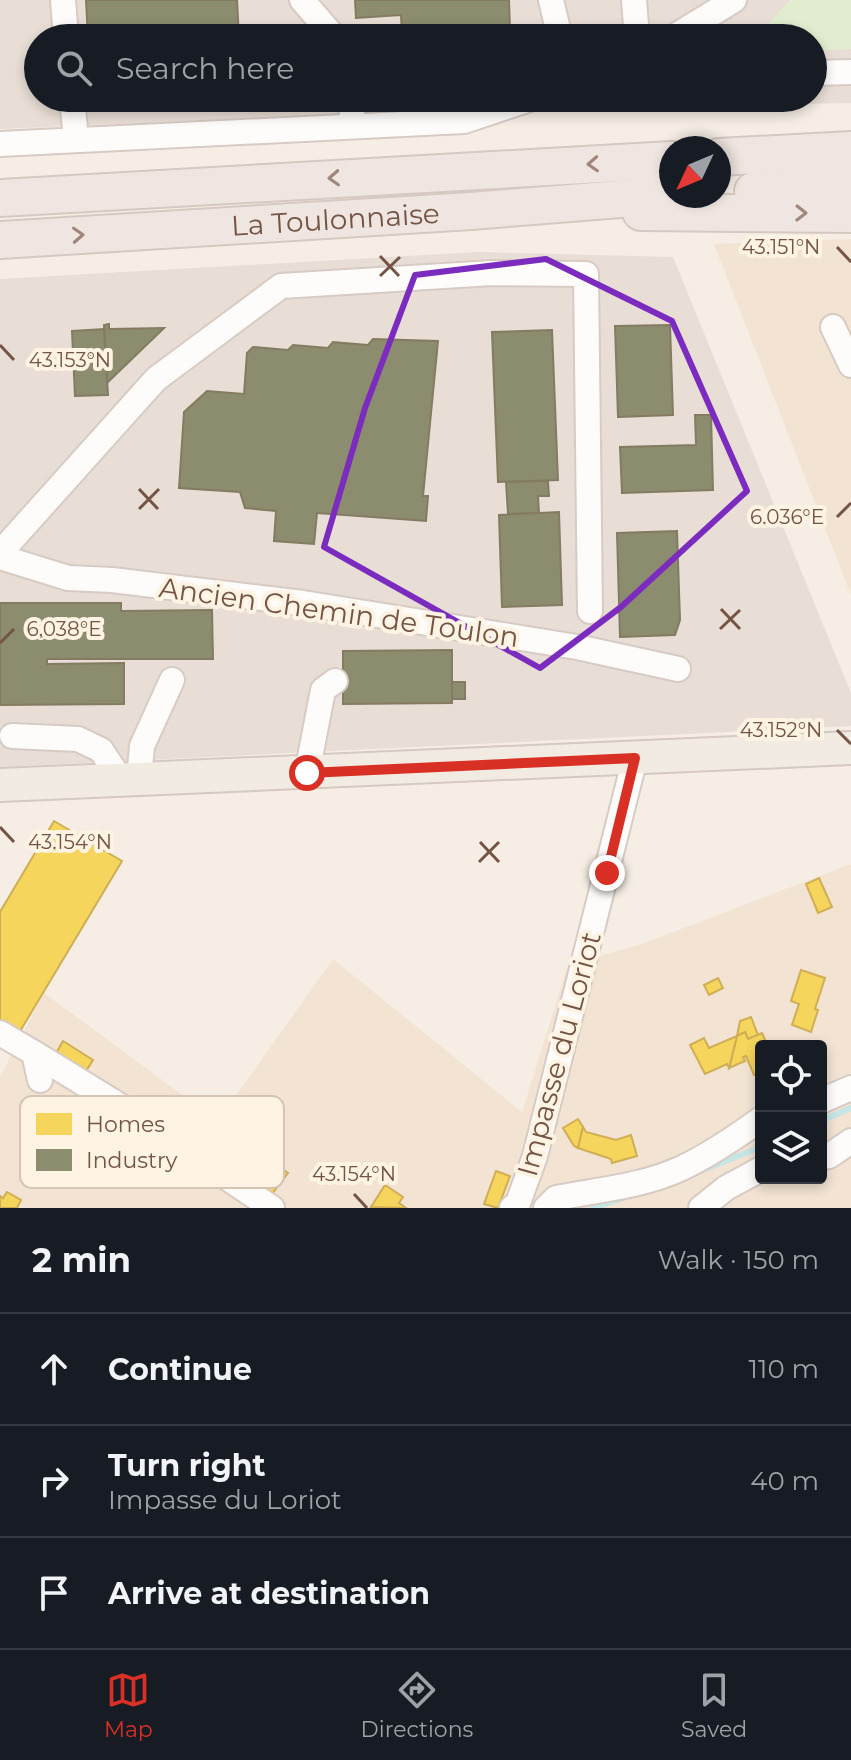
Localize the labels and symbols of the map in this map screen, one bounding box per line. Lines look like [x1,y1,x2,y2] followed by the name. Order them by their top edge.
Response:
[659,136,731,208] north arrow
[586,155,599,172] one-way arrow
[327,169,340,186] one-way arrow
[230,196,441,243] street label: La Toulonnaise
[795,204,808,222] one-way arrow
[72,227,85,244] one-way arrow
[742,235,820,259] text: 43.151°N
[29,348,111,372] text: 43.153°N
[750,505,824,529] text: 6.036°E
[157,570,521,654] street label: Ancien Chemin de Toulon
[26,617,102,641] text: 6.038°E
[740,718,822,742] text: 43.152°N
[289,755,325,791] route start
[28,830,112,854] text: 43.154°N
[589,855,625,891] route end
[510,928,608,1180] street label: Impasse du Loriot
[20,1096,284,1188] legend
[86,1111,165,1138] text: Homes
[86,1147,178,1174] text: Industry
[312,1162,396,1186] text: 43.154°N

